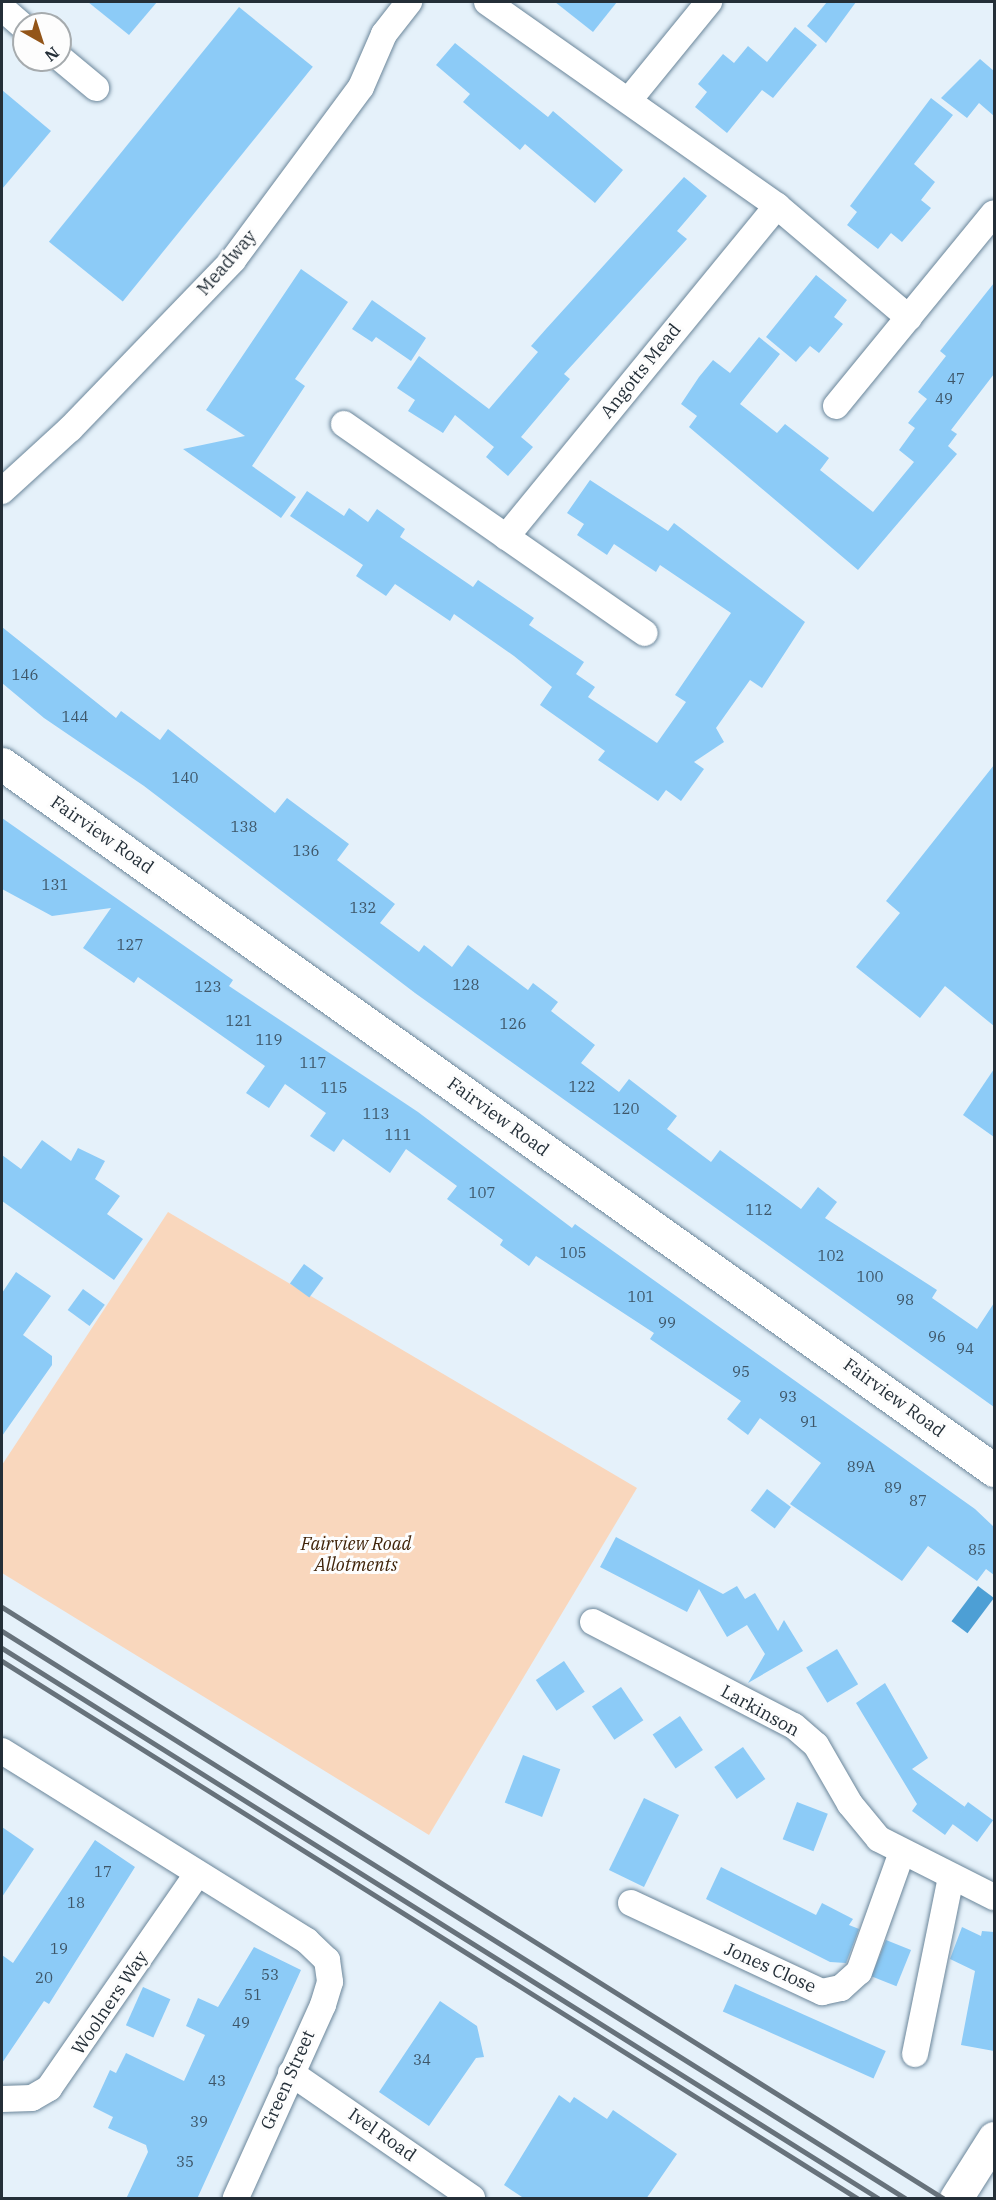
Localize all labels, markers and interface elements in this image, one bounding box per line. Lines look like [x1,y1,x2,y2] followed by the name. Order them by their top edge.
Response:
[12,12,72,72] north arrow
[41,43,63,66] text: N
[193,226,261,300] street label: Meadway
[596,319,686,423] street label: Angotts Mead
[947,370,965,388] house number: 47
[935,390,953,408] house number: 49
[12,666,38,684] house number: 146
[62,708,88,726] house number: 144
[172,769,198,787] house number: 140
[46,792,158,878] street label: Fairview Road
[231,818,257,836] house number: 138
[293,842,319,860] house number: 136
[42,876,68,894] house number: 131
[350,899,376,917] house number: 132
[117,936,143,954] house number: 127
[453,976,479,994] house number: 128
[195,978,221,996] house number: 123
[226,1012,252,1030] house number: 121
[500,1015,526,1033] house number: 126
[256,1031,282,1049] house number: 119
[300,1054,326,1072] house number: 117
[443,1073,553,1161] street label: Fairview Road
[569,1078,595,1096] house number: 122
[321,1079,347,1097] house number: 115
[613,1100,639,1118] house number: 120
[363,1105,389,1123] house number: 113
[385,1126,411,1144] house number: 111
[469,1184,495,1202] house number: 107
[746,1201,772,1219] house number: 112
[560,1244,586,1262] house number: 105
[818,1247,844,1265] house number: 102
[857,1268,883,1286] house number: 100
[628,1288,654,1306] house number: 101
[896,1291,914,1309] house number: 98
[658,1314,676,1332] house number: 99
[928,1328,946,1346] house number: 96
[956,1340,974,1358] house number: 94
[839,1354,949,1442] street label: Fairview Road
[732,1363,750,1381] house number: 95
[779,1388,797,1406] house number: 93
[800,1413,818,1431] house number: 91
[847,1458,875,1476] house number: 89A
[884,1479,902,1497] house number: 89
[909,1492,927,1510] house number: 87
[301,1534,411,1576] park label: Fairview Road Allotments
[968,1541,986,1559] house number: 85
[717,1681,803,1741] street label: Larkinson
[94,1863,112,1881] house number: 17
[67,1894,85,1912] house number: 18
[721,1938,819,1998] street label: Jones Close
[50,1940,68,1958] house number: 19
[67,1947,153,2059] street label: Woolners Way
[261,1966,279,1984] house number: 53
[35,1969,53,1987] house number: 20
[244,1986,262,2004] house number: 51
[232,2014,250,2032] house number: 49
[256,2027,320,2133] street label: Green Street
[413,2051,431,2069] house number: 34
[208,2072,226,2090] house number: 43
[344,2104,420,2166] street label: Ivel Road
[190,2113,208,2131] house number: 39
[176,2153,194,2171] house number: 35

